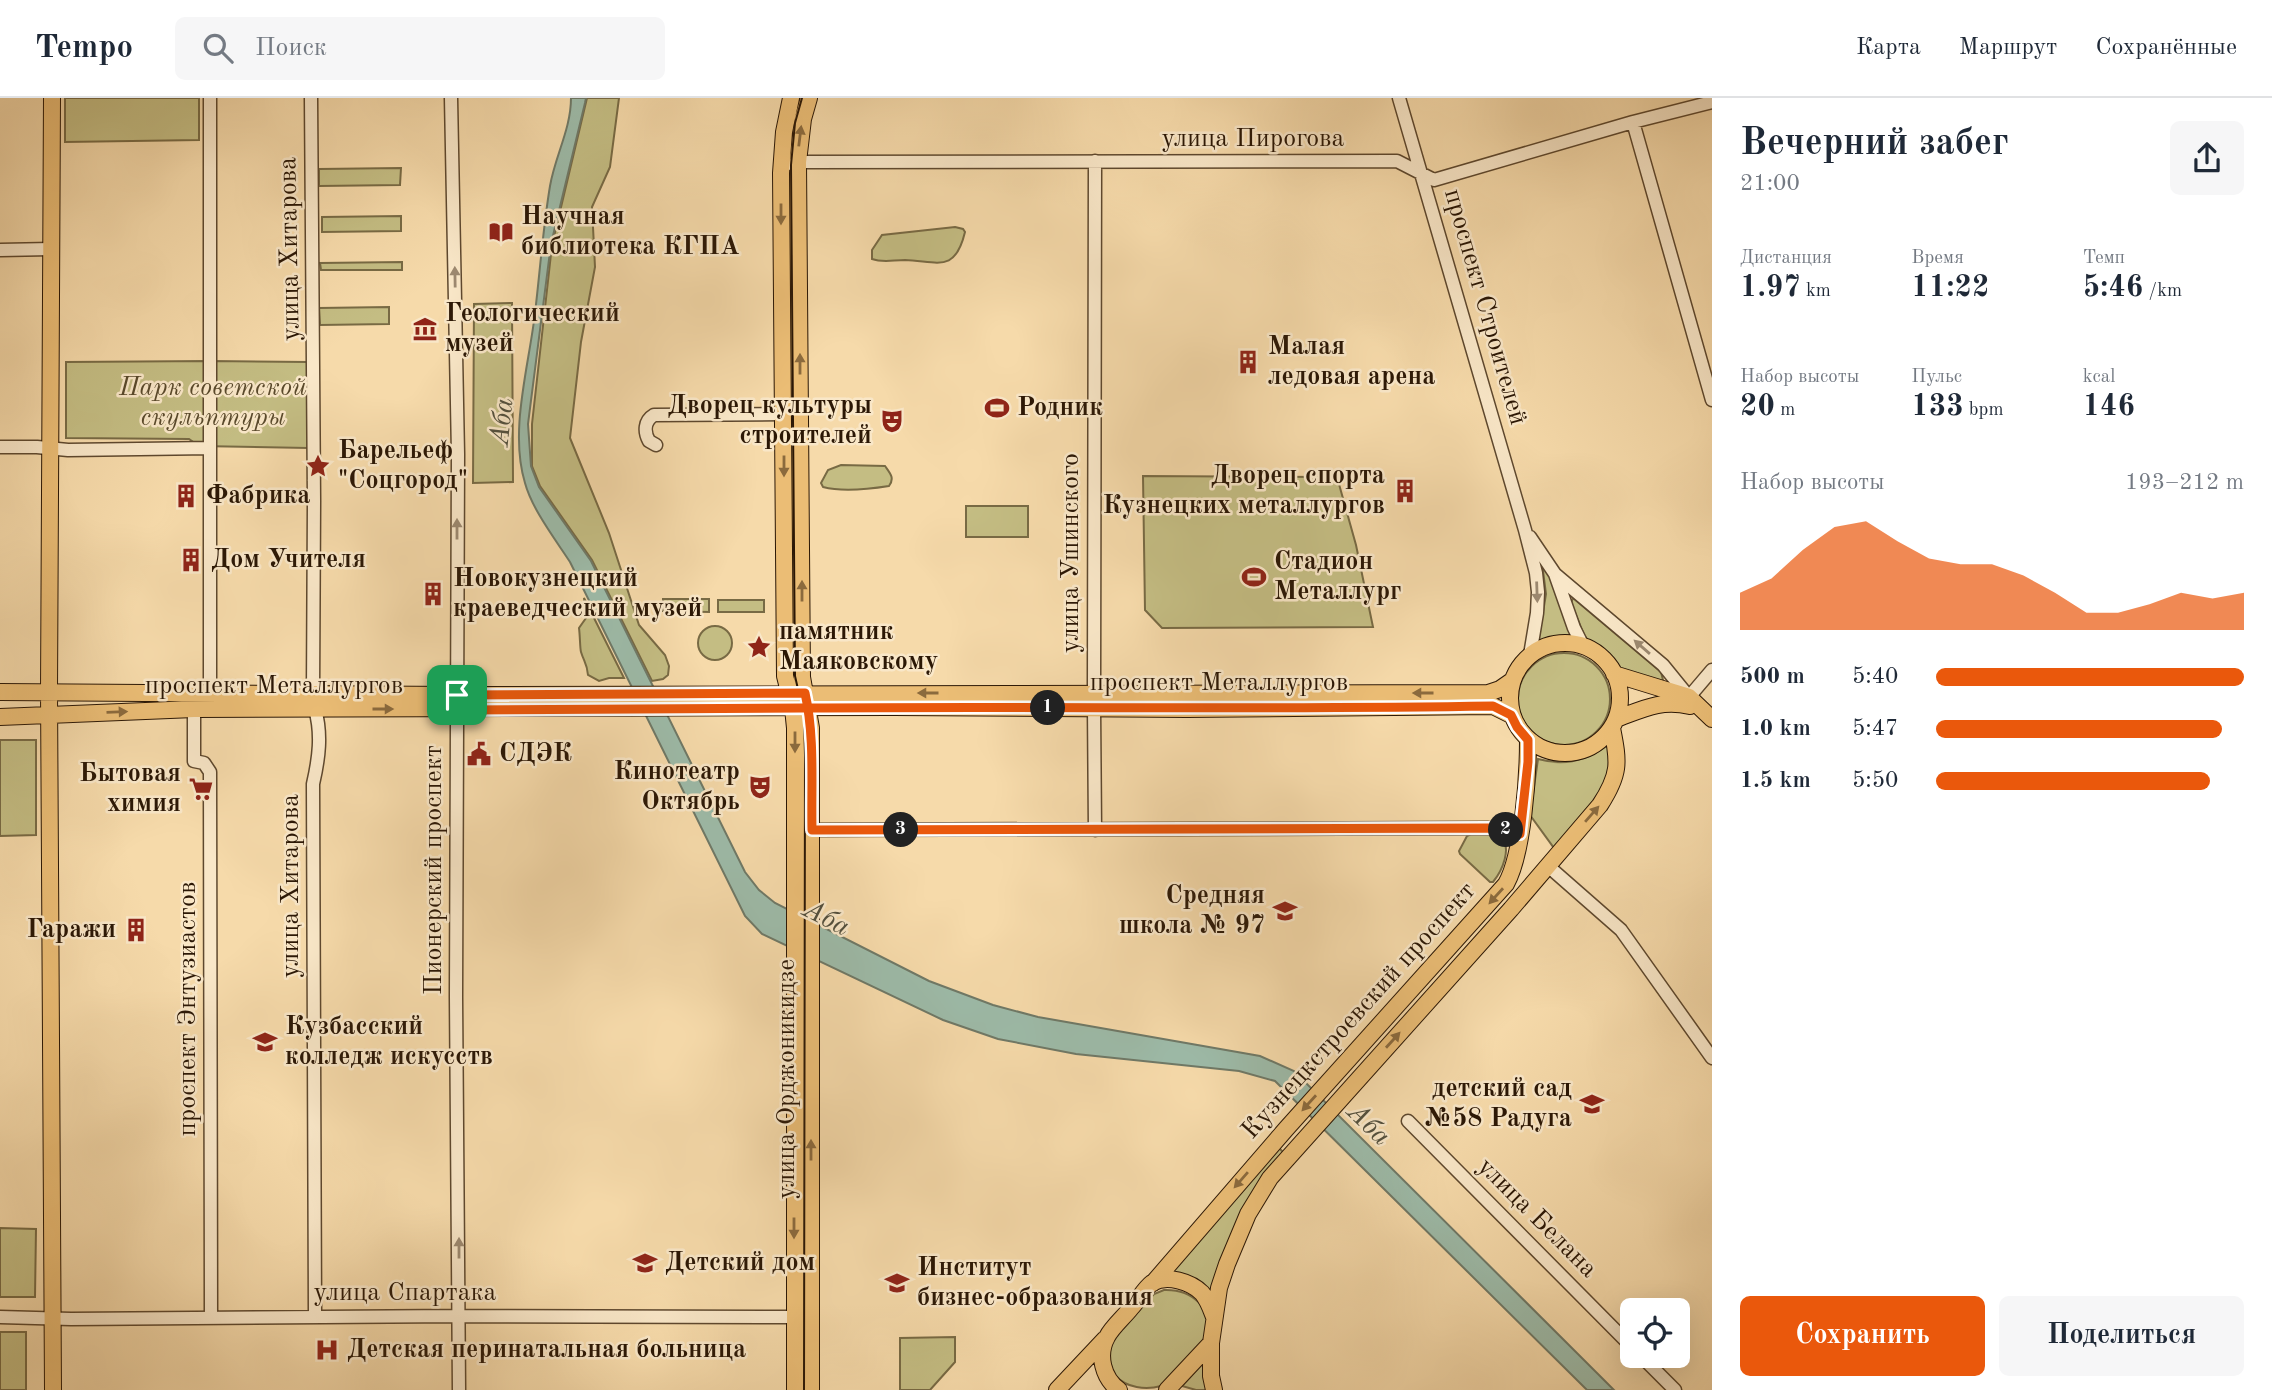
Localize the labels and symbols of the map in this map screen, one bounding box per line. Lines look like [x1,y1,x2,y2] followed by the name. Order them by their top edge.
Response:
[795,125,806,147] one-way arrow
[1162,126,1345,152] street label: улица Пирогова
[275,157,305,341] street label: улица Хитарова
[1439,186,1531,428] street label: проспект Строителей
[521,204,740,260] place label: Научная библиотека КГПА
[775,204,787,226] one-way arrow
[487,218,515,246] library icon: Научная библиотека КГПА
[450,266,461,288] one-way arrow
[445,301,620,357] place label: Геологический музей
[411,315,439,343] museum icon: Геологический музей
[1268,334,1435,390] place label: Малая ледовая арена
[1234,348,1262,376] building icon: Малая ледовая арена
[794,353,806,375] one-way arrow
[118,375,307,431] park label: Парк советской скульптуры
[668,393,872,449] place label: Дворец культуры строителей
[983,394,1011,422] sports icon: Родник
[1017,395,1103,421] place label: Родник
[486,396,519,449] water label: Аба
[878,407,906,435] theatre icon: Дворец культуры строителей
[338,438,468,494] place label: Барельеф "Соцгород"
[304,452,332,480] place icon: Барельеф "Соцгород"
[1058,453,1084,653] street label: улица Ушинского
[778,456,790,478] one-way arrow
[1102,463,1385,519] place label: Дворец спорта Кузнецких металлургов
[1391,477,1419,505] building icon: Дворец спорта Кузнецких металлургов
[172,482,200,510] building icon: Фабрика
[206,483,310,509] place label: Фабрика
[451,518,463,540] one-way arrow
[177,546,205,574] building icon: Дом Учителя
[211,547,366,573] place label: Дом Учителя
[1274,549,1402,605] place label: Стадион Металлург
[1240,563,1268,591] sports icon: Стадион Металлург
[453,566,702,622] place label: Новокузнецкий краеведческий музей
[419,580,447,608] building icon: Новокузнецкий краеведческий музей
[796,580,808,602] one-way arrow
[1531,581,1543,603] one-way arrow
[779,619,938,675] place label: памятник Маяковскому
[745,633,773,661] place icon: памятник Маяковскому
[1633,639,1651,655] one-way arrow
[427,665,487,725] pin
[1090,670,1348,696] street label: проспект Металлургов
[145,673,403,699] street label: проспект Металлургов
[917,687,939,699] one-way arrow
[1412,687,1434,699] one-way arrow
[1030,690,1066,726] pin: 1
[372,703,394,715] one-way arrow
[106,706,128,717] one-way arrow
[789,731,801,753] one-way arrow
[465,740,493,768] public building icon: СДЭК
[499,741,572,767] place label: СДЭК
[421,745,447,995] street label: Пионерский проспект
[613,759,740,815] place label: Кинотеатр Октябрь
[79,761,181,817] place label: Бытовая химия
[746,773,774,801] theatre icon: Кинотеатр Октябрь
[187,775,215,803] supermarket icon: Бытовая химия
[278,794,304,978] street label: улица Хитарова
[1584,805,1599,822] one-way arrow
[884,812,918,848] pin: 3
[1488,812,1524,848] pin: 2
[1237,878,1481,1144] street label: Кузнецкстроевский проспект
[175,882,201,1136] street label: проспект Энтузиастов
[1119,883,1265,939] place label: Средняя школа № 97
[1488,887,1504,905] one-way arrow
[796,895,854,942] water label: Аба
[1271,897,1299,925] school or university icon: Средняя школа № 97
[122,916,150,944] building icon: Гаражи
[26,917,116,943] place label: Гаражи
[774,959,800,1199] street label: улица Орджоникидзе
[285,1014,493,1070] place label: Кузбасский колледж искусств
[251,1028,279,1056] school or university icon: Кузбасский колледж искусств
[1385,1031,1401,1049] one-way arrow
[1424,1076,1572,1132] place label: детский сад №58 Радуга
[1578,1090,1606,1118] school or university icon: детский сад №58 Радуга
[1301,1094,1317,1112] one-way arrow
[1339,1097,1395,1152] water label: Аба
[805,1139,817,1161] one-way arrow
[1472,1153,1602,1283] street label: улица Белана
[1234,1172,1249,1189] one-way arrow
[788,1218,800,1240] one-way arrow
[453,1236,464,1258] one-way arrow
[631,1249,659,1277] school or university icon: Детский дом
[665,1250,815,1276] place label: Детский дом
[917,1255,1153,1311] place label: Институт бизнес-образования
[883,1269,911,1297] school or university icon: Институт бизнес-образования
[314,1280,497,1306] street label: улица Спартака
[313,1336,341,1364] hospital icon: Детская перинатальная больница
[347,1337,746,1363] place label: Детская перинатальная больница

